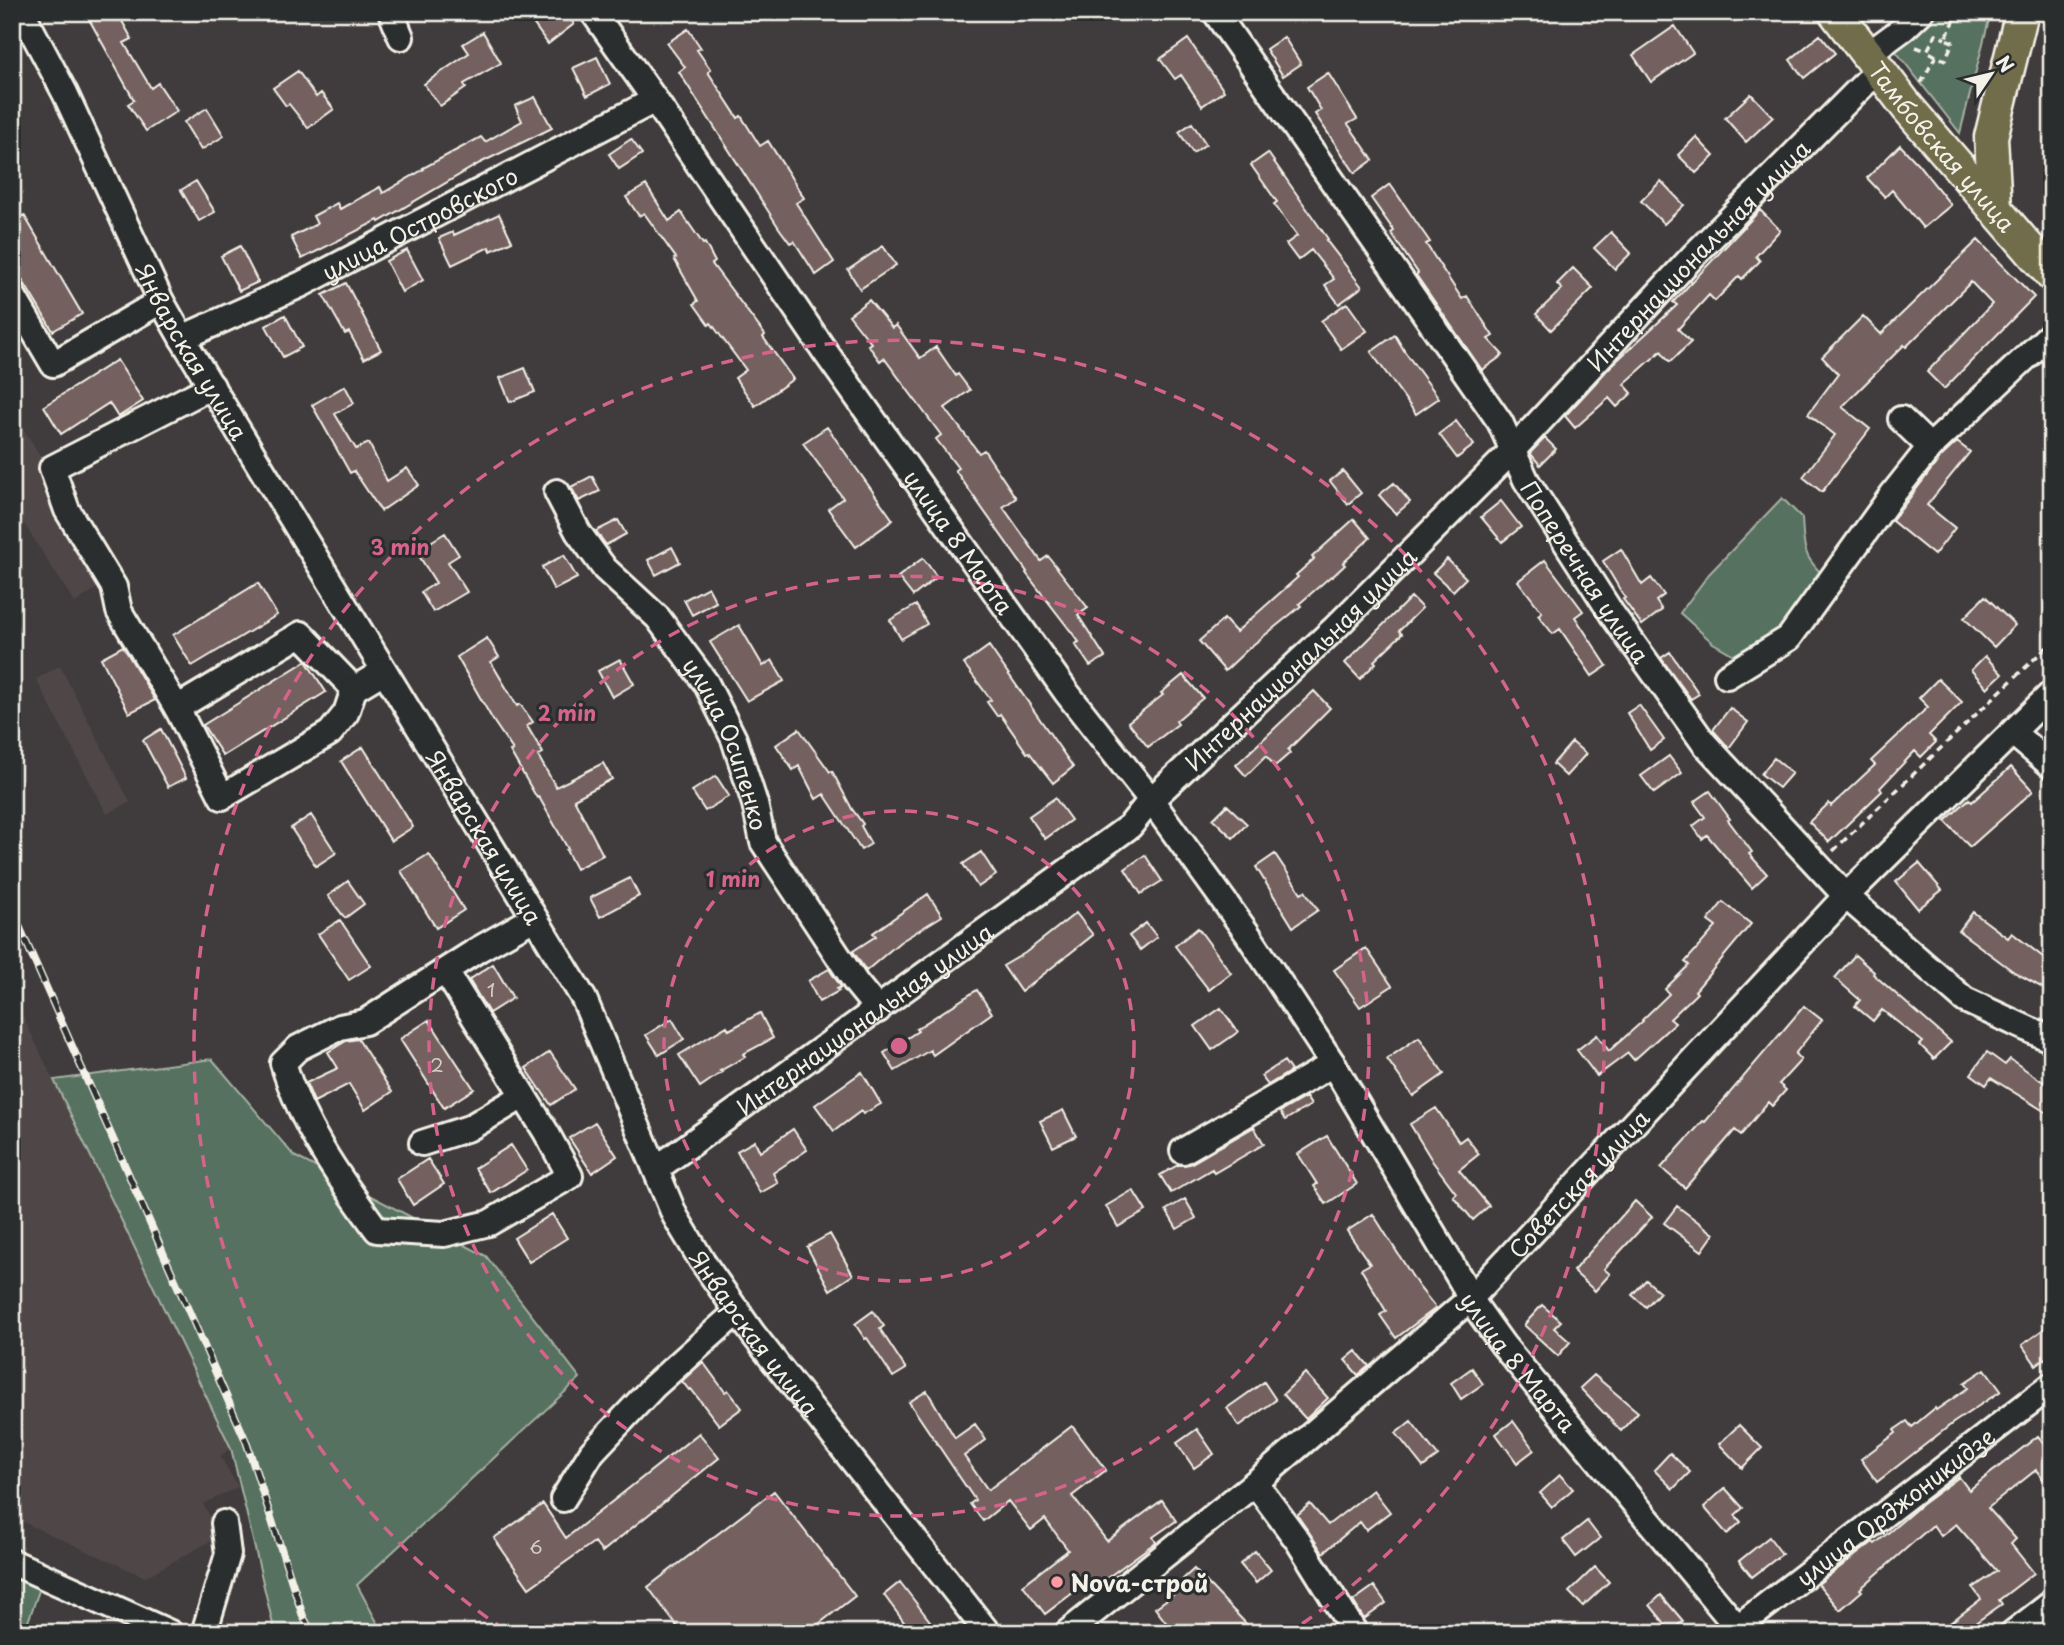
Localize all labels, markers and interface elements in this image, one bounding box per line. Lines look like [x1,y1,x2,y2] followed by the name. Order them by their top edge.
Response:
[1955,38,2025,108] north arrow
[1990,49,2022,78] text: N
[1861,53,2025,239] street label: Тамбовская улица
[1578,131,1818,378] street label: Интернациональная улица
[315,157,524,289] street label: улица Островского
[128,257,258,447] street label: Январская улица
[896,462,1023,621] street label: улица 8 Марта
[1513,473,1659,670] street label: Поперечная улица
[370,530,430,562] text: 3 min
[1176,539,1424,778] street label: Интернациональная улица
[675,649,778,833] street label: улица Осипенко
[538,696,596,728] text: 2 min
[419,743,552,931] street label: Январская улица
[706,862,760,894] text: 1 min
[729,913,1000,1123] street label: Интернациональная улица
[487,975,495,1003] house number: 1
[887,1034,911,1058] centre of rings
[430,1050,444,1078] house number: 2
[1499,1100,1657,1266] street label: Советская улица
[682,1243,829,1424] street label: Январская улица
[1452,1284,1585,1439] street label: улица 8 Марта
[1788,1418,2002,1594] street label: улица Орджоникидзе
[529,1532,543,1560] house number: 6
[1071,1565,1208,1600] place label: Nova-строй
[1049,1574,1065,1590] marker: Nova-строй

